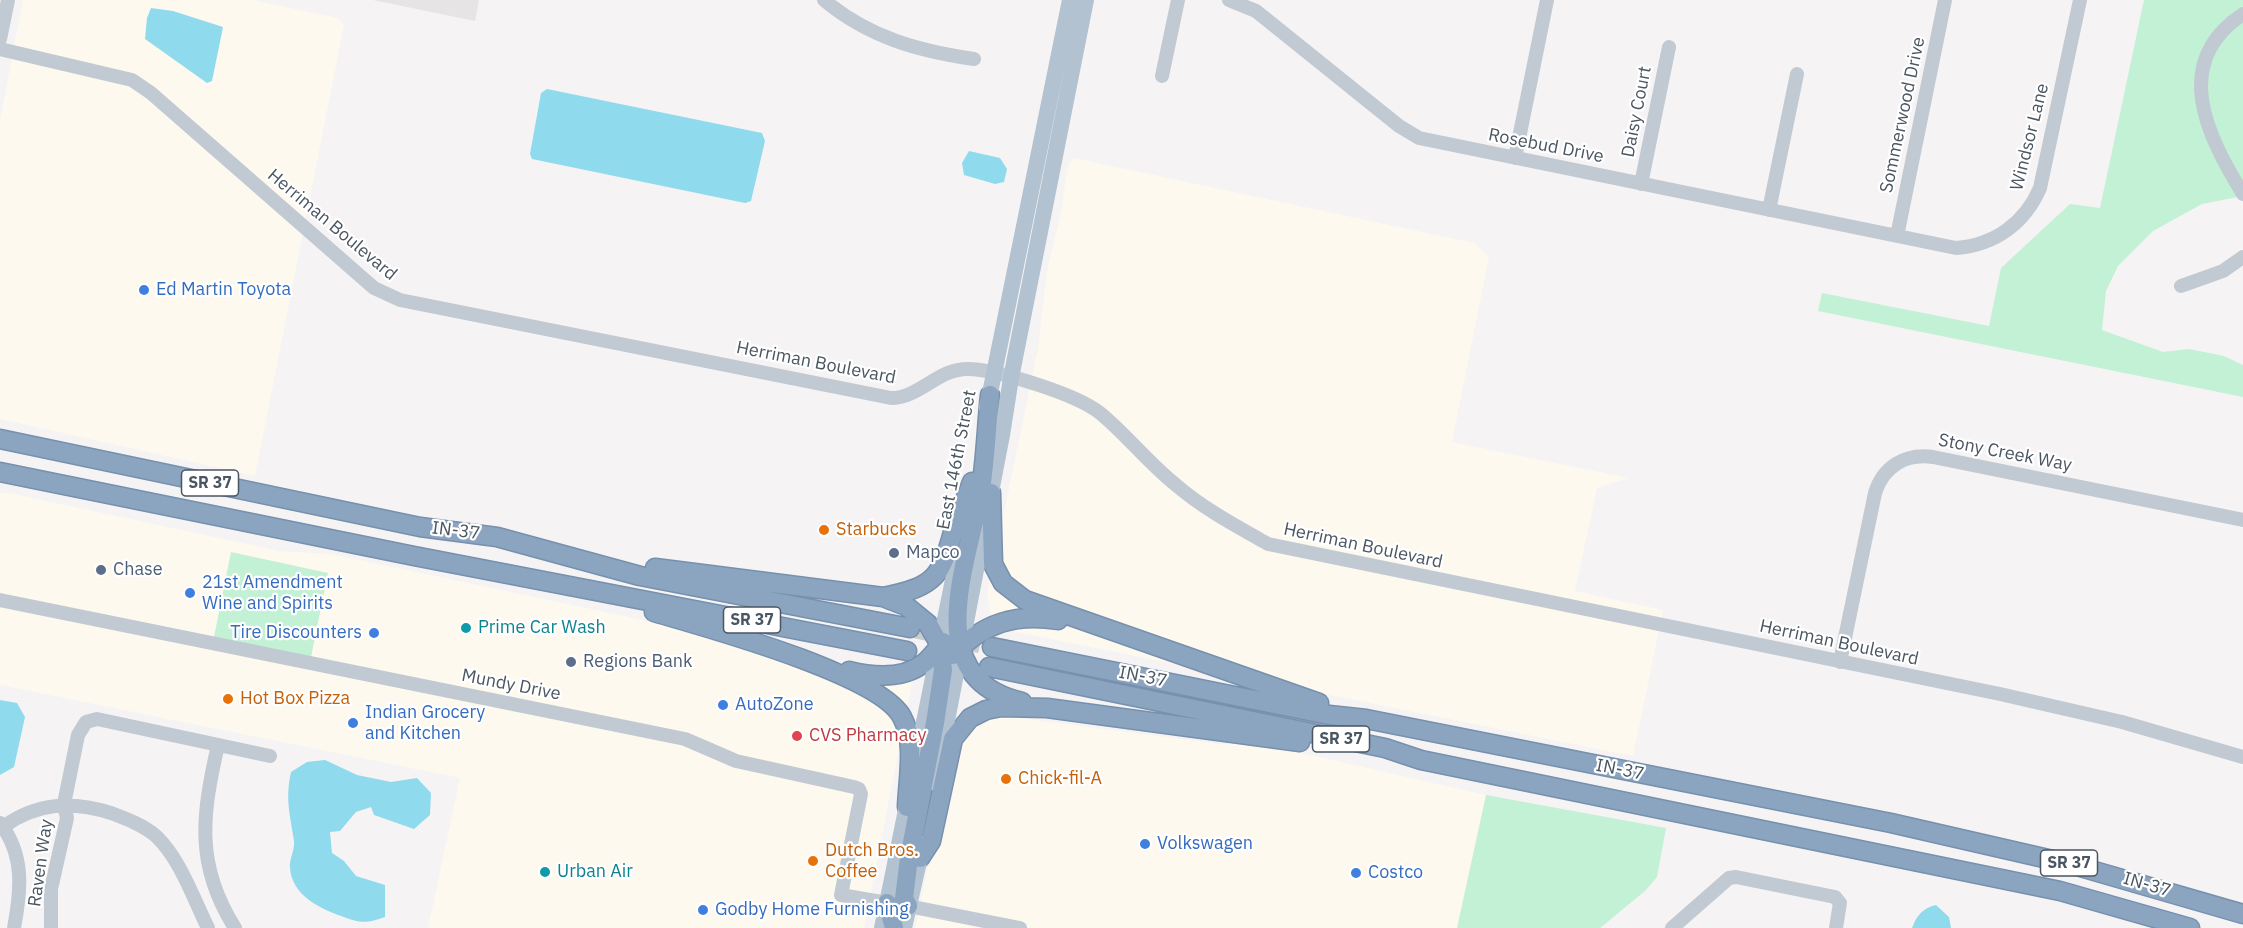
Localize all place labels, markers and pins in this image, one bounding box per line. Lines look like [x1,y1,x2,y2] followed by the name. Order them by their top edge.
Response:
[156,279,291,301] place label: Ed Martin Toyota
[137,283,151,297] marker: Ed Martin Toyota
[836,519,917,541] place label: Starbucks
[817,523,831,537] marker: Starbucks
[906,542,960,564] place label: Mapco
[887,546,901,560] marker: Mapco
[113,559,163,581] place label: Chase
[94,563,108,577] marker: Chase
[202,572,343,614] place label: 21st Amendment Wine and Spirits
[183,586,197,600] marker: 21st Amendment Wine and Spirits
[478,617,606,639] place label: Prime Car Wash
[459,621,473,635] marker: Prime Car Wash
[230,622,362,644] place label: Tire Discounters
[367,626,381,640] marker: Tire Discounters
[583,651,693,673] place label: Regions Bank
[564,655,578,669] marker: Regions Bank
[240,688,350,710] place label: Hot Box Pizza
[221,692,235,706] marker: Hot Box Pizza
[735,694,814,716] place label: AutoZone
[716,698,730,712] marker: AutoZone
[365,702,485,744] place label: Indian Grocery and Kitchen
[346,716,360,730] marker: Indian Grocery and Kitchen
[809,725,926,747] place label: CVS Pharmacy
[790,729,804,743] marker: CVS Pharmacy
[1018,768,1102,790] place label: Chick-fil-A
[999,772,1013,786] marker: Chick-fil-A
[1157,833,1253,855] place label: Volkswagen
[1138,837,1152,851] marker: Volkswagen
[825,840,919,882] place label: Dutch Bros. Coffee
[806,854,820,868] marker: Dutch Bros. Coffee
[557,861,633,883] place label: Urban Air
[1368,862,1423,884] place label: Costco
[538,865,552,879] marker: Urban Air
[1349,866,1363,880] marker: Costco
[715,899,909,921] place label: Godby Home Furnishing
[696,903,710,917] marker: Godby Home Furnishing

